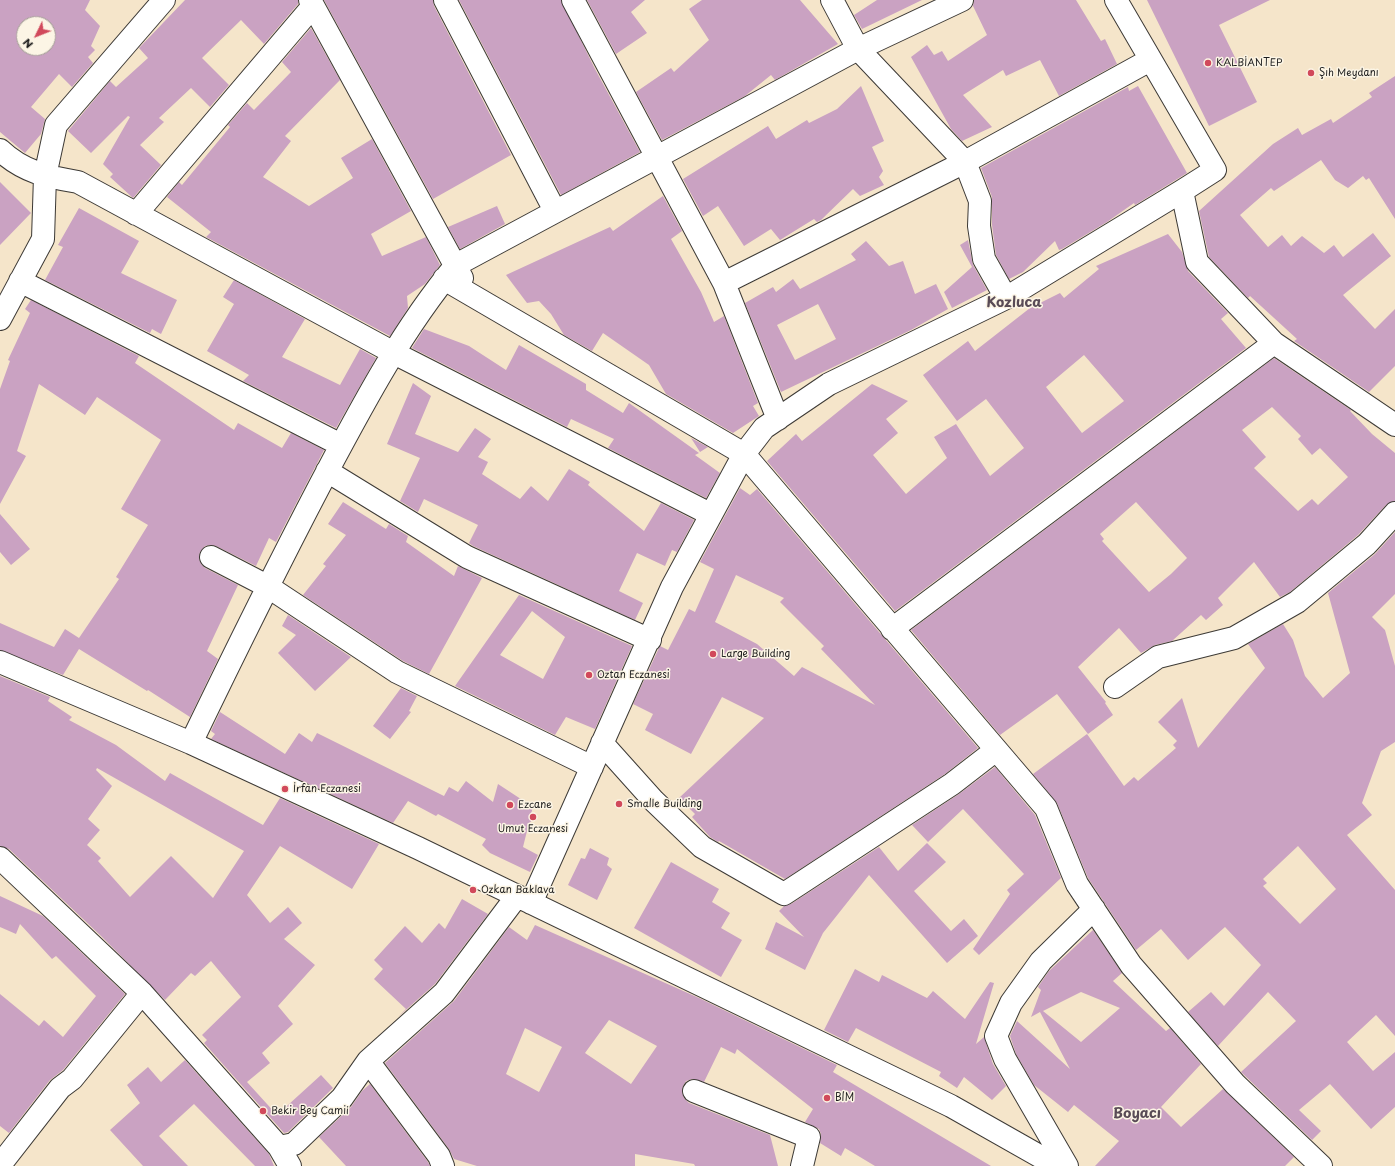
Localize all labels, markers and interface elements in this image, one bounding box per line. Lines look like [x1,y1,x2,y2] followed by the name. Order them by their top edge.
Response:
[16,16,56,56] north arrow
[18,35,37,53] text: N
[1216,57,1283,69] place label: KALBİANTEP
[1203,58,1213,68] marker: KALBİANTEP
[1319,67,1379,79] place label: Şıh Meydanı
[1306,68,1316,78] marker: Şıh Meydanı
[986,295,1042,311] district label: Kozluca
[721,648,790,660] place label: Large Building
[708,649,718,659] marker: Large Building
[597,669,669,681] place label: Oztan Eczanesi
[584,670,594,680] marker: Oztan Eczanesi
[293,783,361,795] place label: İrfan Eczanesi
[280,784,290,794] marker: İrfan Eczanesi
[627,798,702,810] place label: Smalle Building
[518,799,552,811] place label: Ezcane
[614,799,624,809] marker: Smalle Building
[505,800,515,810] marker: Ezcane
[528,812,538,822] marker: Umut Eczanesi
[498,823,568,835] place label: Umut Eczanesi
[481,884,554,896] place label: Ozkan Baklava
[468,885,478,895] marker: Ozkan Baklava
[835,1092,854,1104] place label: BİM
[822,1093,832,1103] marker: BİM
[271,1105,349,1117] place label: Bekir Bey Camii
[258,1106,268,1116] marker: Bekir Bey Camii
[1113,1106,1161,1122] district label: Boyacı

